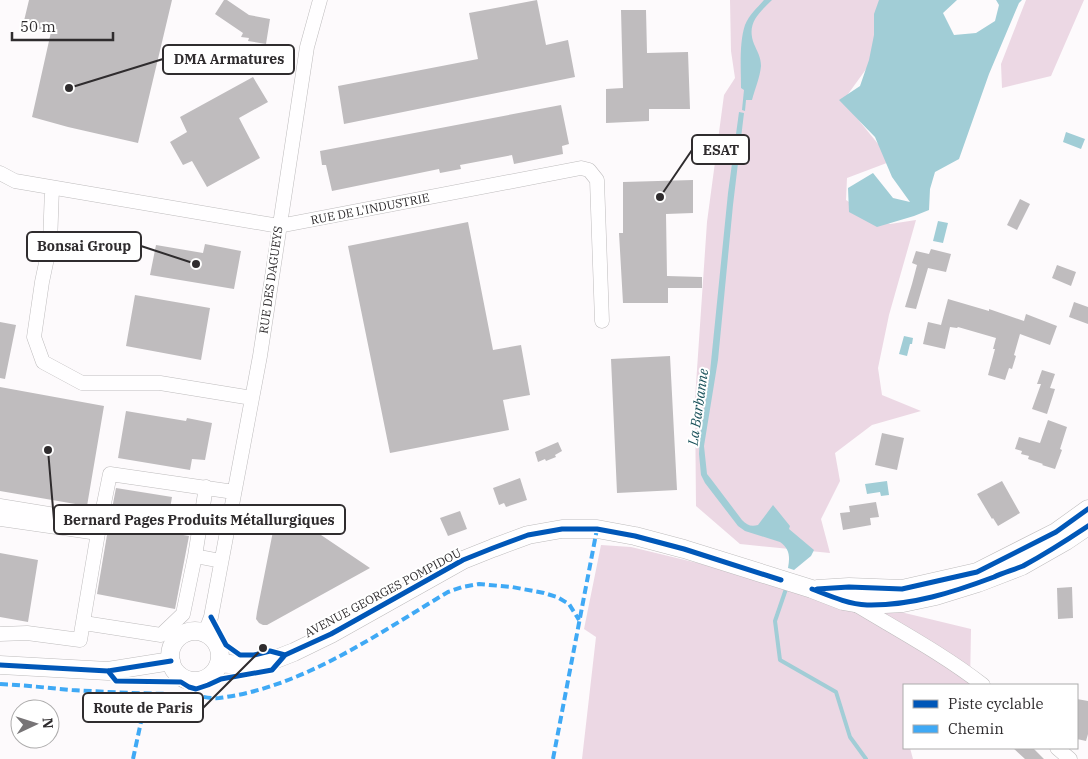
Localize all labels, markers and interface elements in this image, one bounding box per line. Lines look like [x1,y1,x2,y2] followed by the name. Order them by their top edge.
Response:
[12,10,114,42] scale bar
[20,17,56,36] text: 50 m
[163,45,294,74] callout: DMA Armatures
[174,50,284,68] text: DMA Armatures
[692,135,749,164] callout: ESAT
[703,141,739,159] text: ESAT
[309,190,431,227] street label: RUE DE L'INDUSTRIE
[256,225,285,335] street label: RUE DES DAGUEYS
[27,232,141,261] callout: Bonsai Group
[37,237,131,255] text: Bonsai Group
[684,367,712,448] water label: La Barbanne
[54,505,345,534] callout: Bernard Pages Produits Métallurgiques
[63,511,335,529] text: Bernard Pages Produits Métallurgiques
[302,545,464,640] street label: AVENUE GEORGES POMPIDOU
[903,684,1078,749] legend
[83,693,203,722] callout: Route de Paris
[948,694,1044,713] text: Piste cyclable
[10,699,60,749] north arrow
[93,699,193,717] text: Route de Paris
[39,717,57,729] text: N
[948,719,1004,738] text: Chemin

